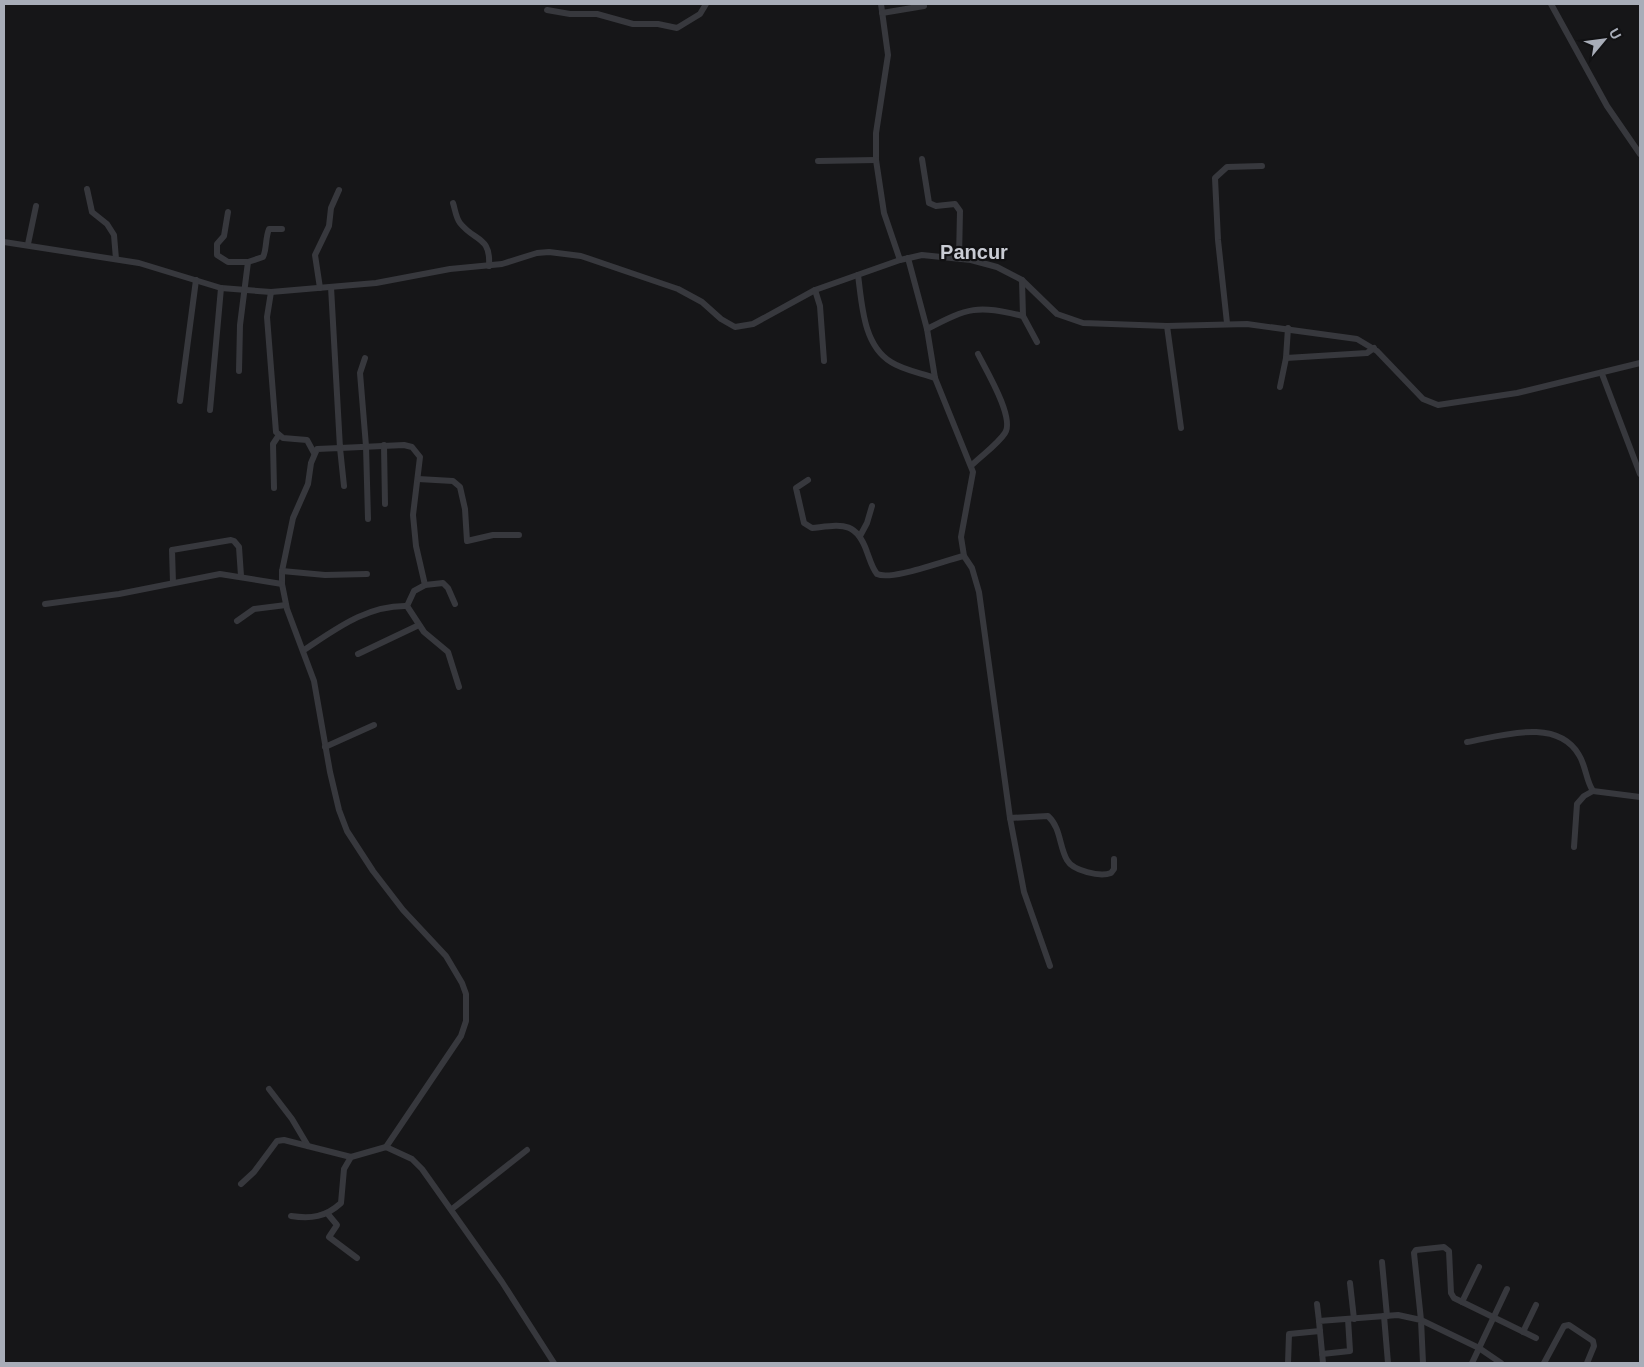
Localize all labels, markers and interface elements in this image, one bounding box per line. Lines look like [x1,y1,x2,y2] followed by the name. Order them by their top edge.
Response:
[1579,15,1629,65] north arrow
[1606,25,1625,42] text: U
[940,241,1008,263] district label: Pancur

